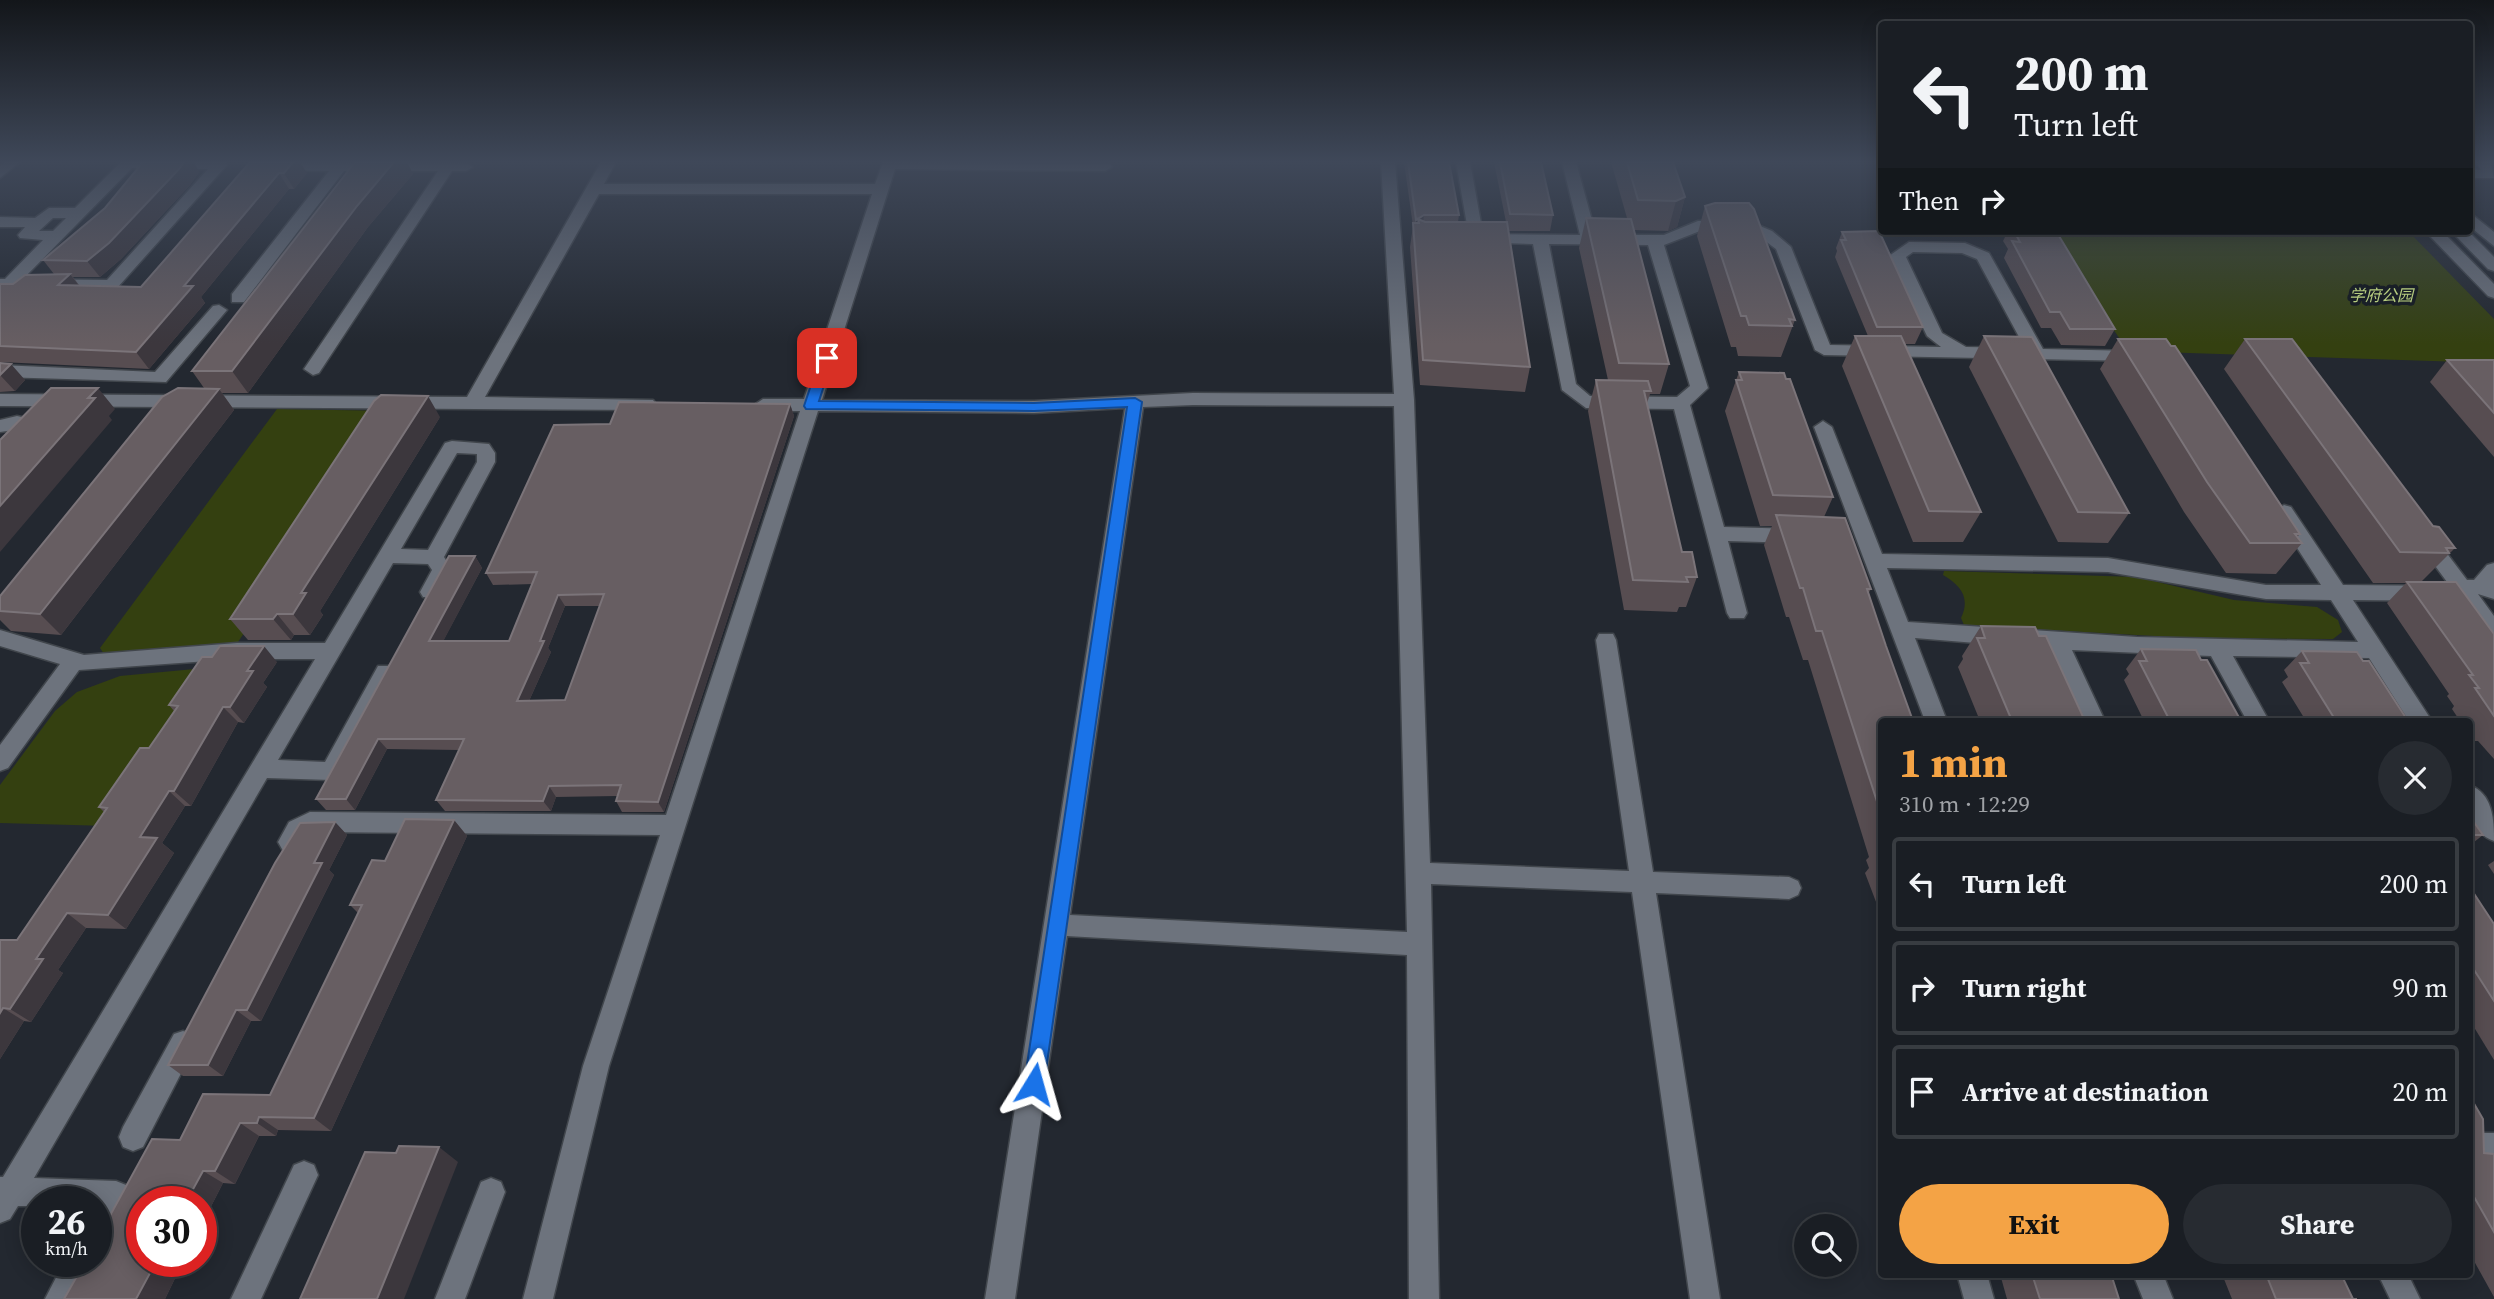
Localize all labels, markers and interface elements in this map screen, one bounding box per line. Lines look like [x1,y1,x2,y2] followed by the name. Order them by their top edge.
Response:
[2014,39,2149,106] text: 200 m
[1899,49,1990,140] icon: left
[2014,103,2138,147] text: Turn left
[1973,182,2011,220] icon: right
[1899,183,1959,219] text: Then
[2349,284,2415,306] park label: 学府公园
[797,328,857,388] pin
[808,339,846,377] icon: arrive
[1899,733,2008,791] text: 1 min
[2378,741,2452,815] button: close
[1899,788,2030,820] text: 310 m · 12:29
[1903,865,1941,903] icon: left
[1962,866,2066,902] text: Turn left
[2380,866,2448,902] text: 200 m
[1903,969,1941,1007] icon: right
[1962,970,2086,1006] text: Turn right
[2393,970,2448,1006] text: 90 m
[997,1047,1071,1121] position arrow
[1903,1073,1941,1111] icon: arrive
[1962,1074,2209,1110] text: Arrive at destination
[2393,1074,2448,1110] text: 20 m
[1899,1184,2169,1264] button: Exit
[2183,1184,2452,1264] button: Share
[126,1186,217,1277] speed limit sign: 30
[48,1198,85,1246] text: 26
[1794,1214,1857,1277] map controls
[1794,1214,1857,1277] button: search
[45,1236,88,1261] text: km/h

